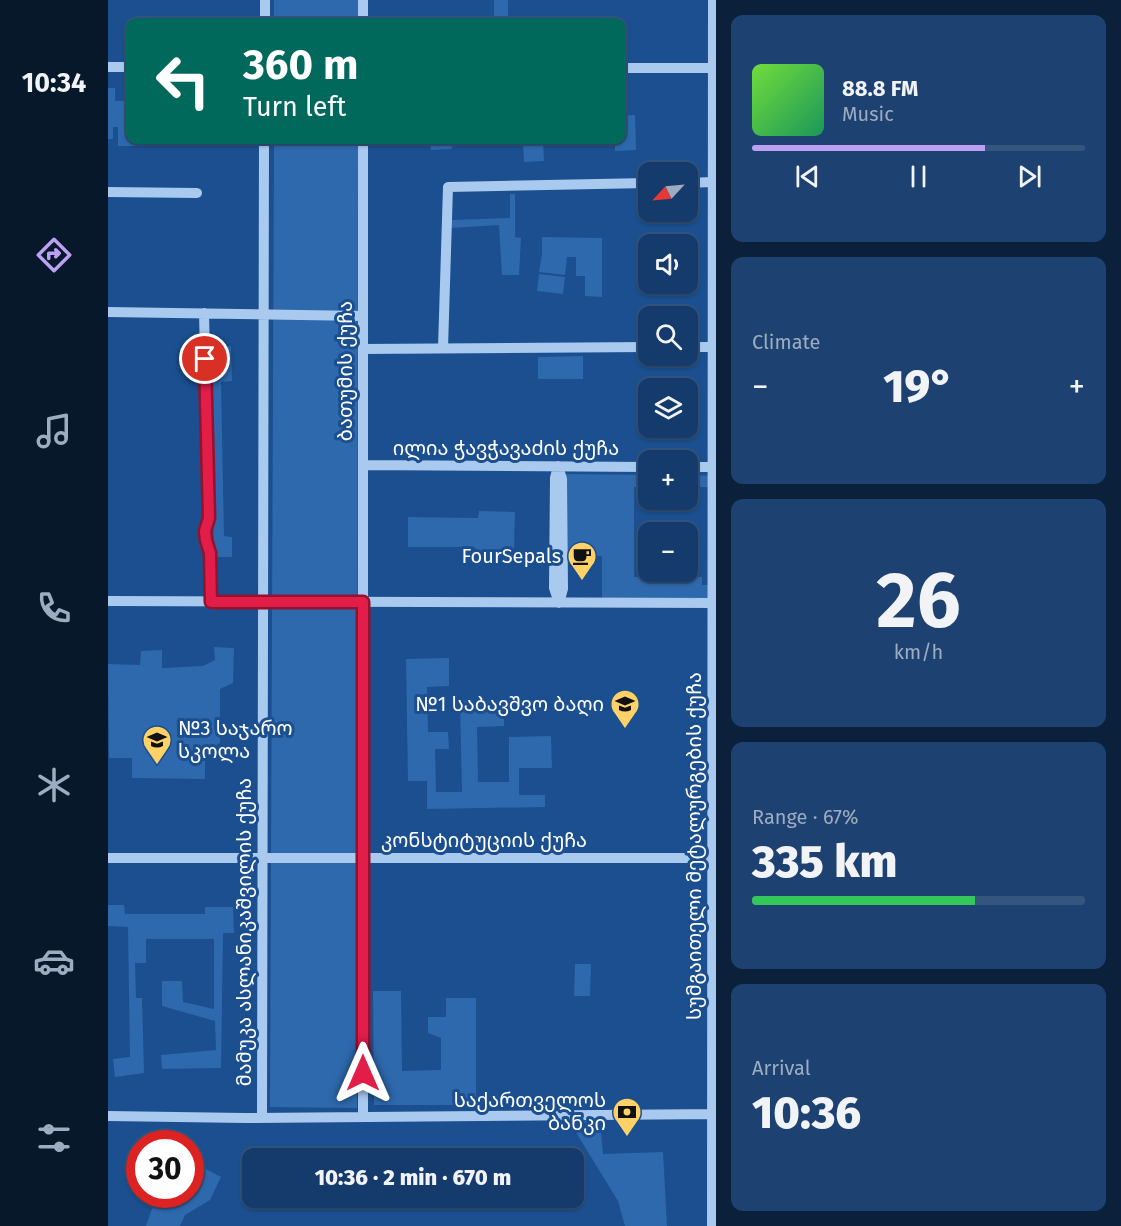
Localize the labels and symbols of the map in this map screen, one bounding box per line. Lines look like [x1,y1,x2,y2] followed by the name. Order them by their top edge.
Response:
[638,162,698,222] north arrow
[333,301,357,441] street label: ბათუმის ქუჩა
[179,333,230,384] pin
[393,436,619,461] street label: ილია ჭავჭავაძის ქუჩა
[566,540,598,582] cafe icon: FourSepals
[461,544,561,568] place label: FourSepals
[682,672,707,1020] street label: სუმგაითელი მეტალურგების ქუჩა
[609,688,641,730] school or university icon: №1 საბავშვო ბაღი
[415,692,604,717] place label: №1 საბავშვო ბაღი
[178,716,293,764] place label: №3 საჯარო სკოლა
[141,724,173,766] school or university icon: №3 საჯარო სკოლა
[232,778,257,1086] street label: მამუკა ასლანიკაშვილის ქუჩა
[381,828,587,852] street label: კონსტიტუციის ქუჩა
[331,1041,395,1105] position arrow
[454,1088,606,1135] place label: საქართველოს ბანკი
[611,1096,643,1138] bank icon: საქართველოს ბანკი
[126,1130,204,1208] speed limit sign: 30

